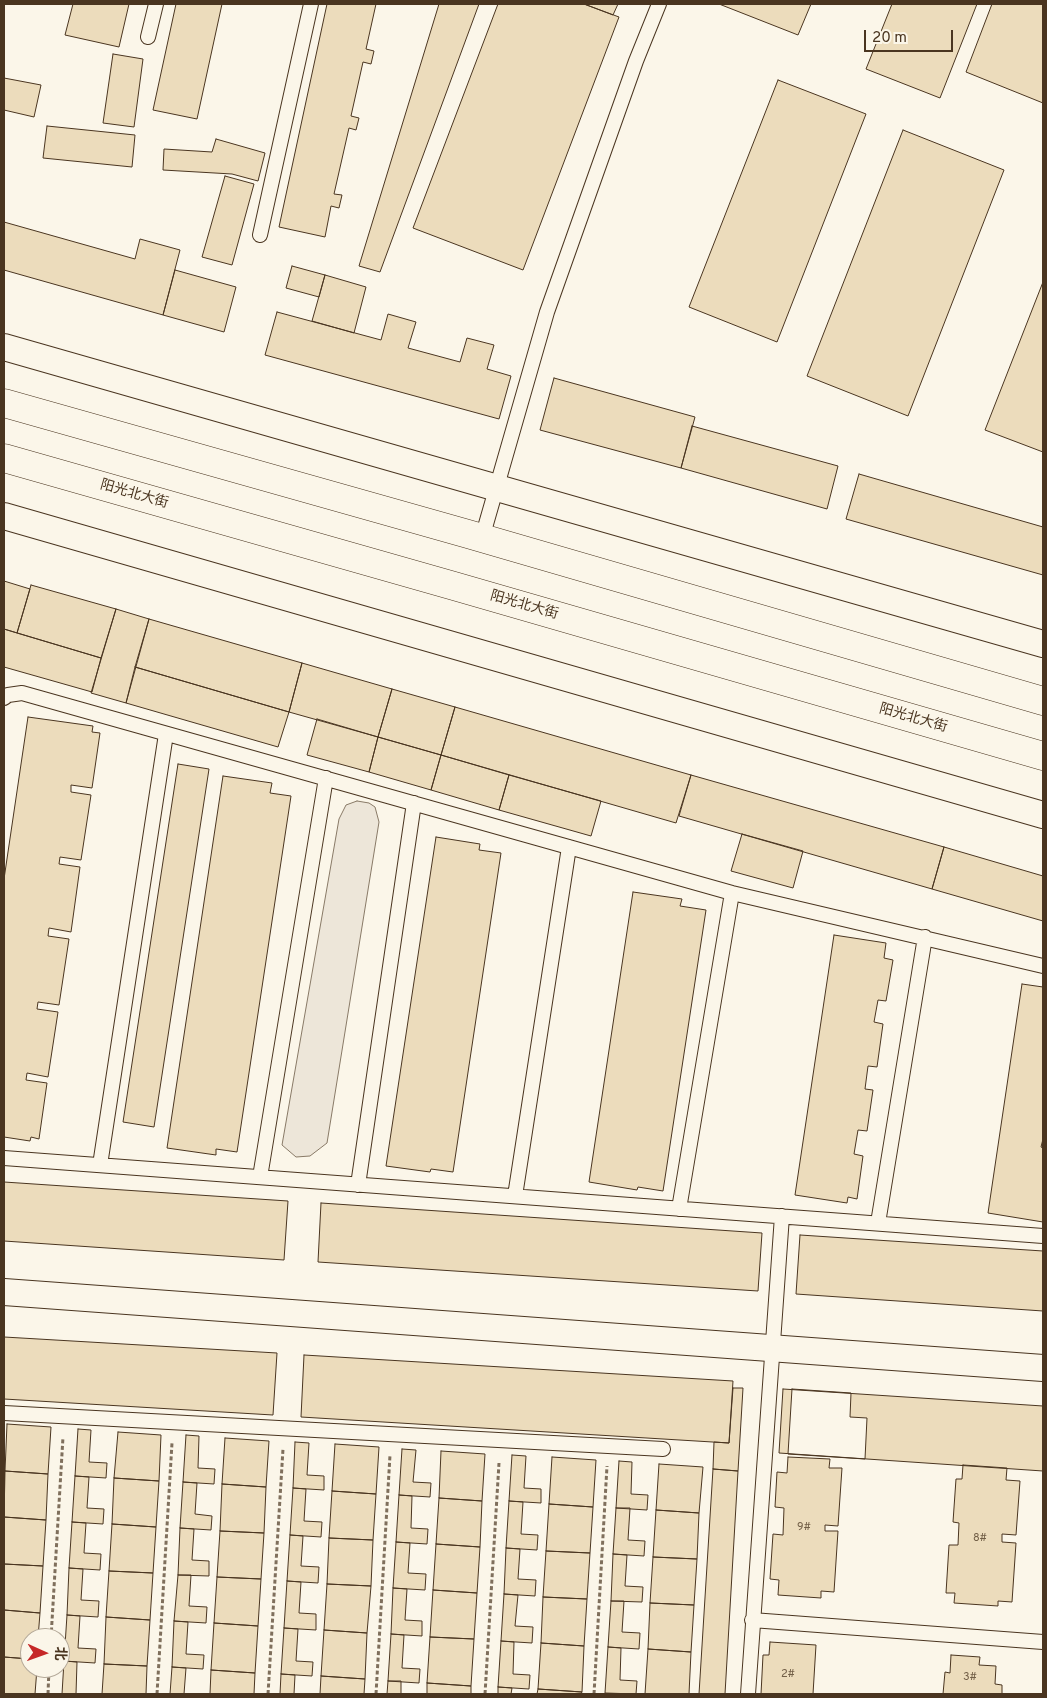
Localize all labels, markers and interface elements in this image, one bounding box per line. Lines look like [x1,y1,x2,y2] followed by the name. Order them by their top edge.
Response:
[867,20,956,52] scale bar
[872,29,907,48] text: 20 m
[98,477,170,513] street label: 阳光北大街
[488,588,560,624] street label: 阳光北大街
[877,701,949,737] street label: 阳光北大街
[797,1521,811,1535] house number: 9#
[973,1532,987,1546] house number: 8#
[20,1628,70,1678] north arrow
[51,1646,68,1661] text: 北
[781,1668,795,1682] house number: 2#
[963,1671,977,1685] house number: 3#

